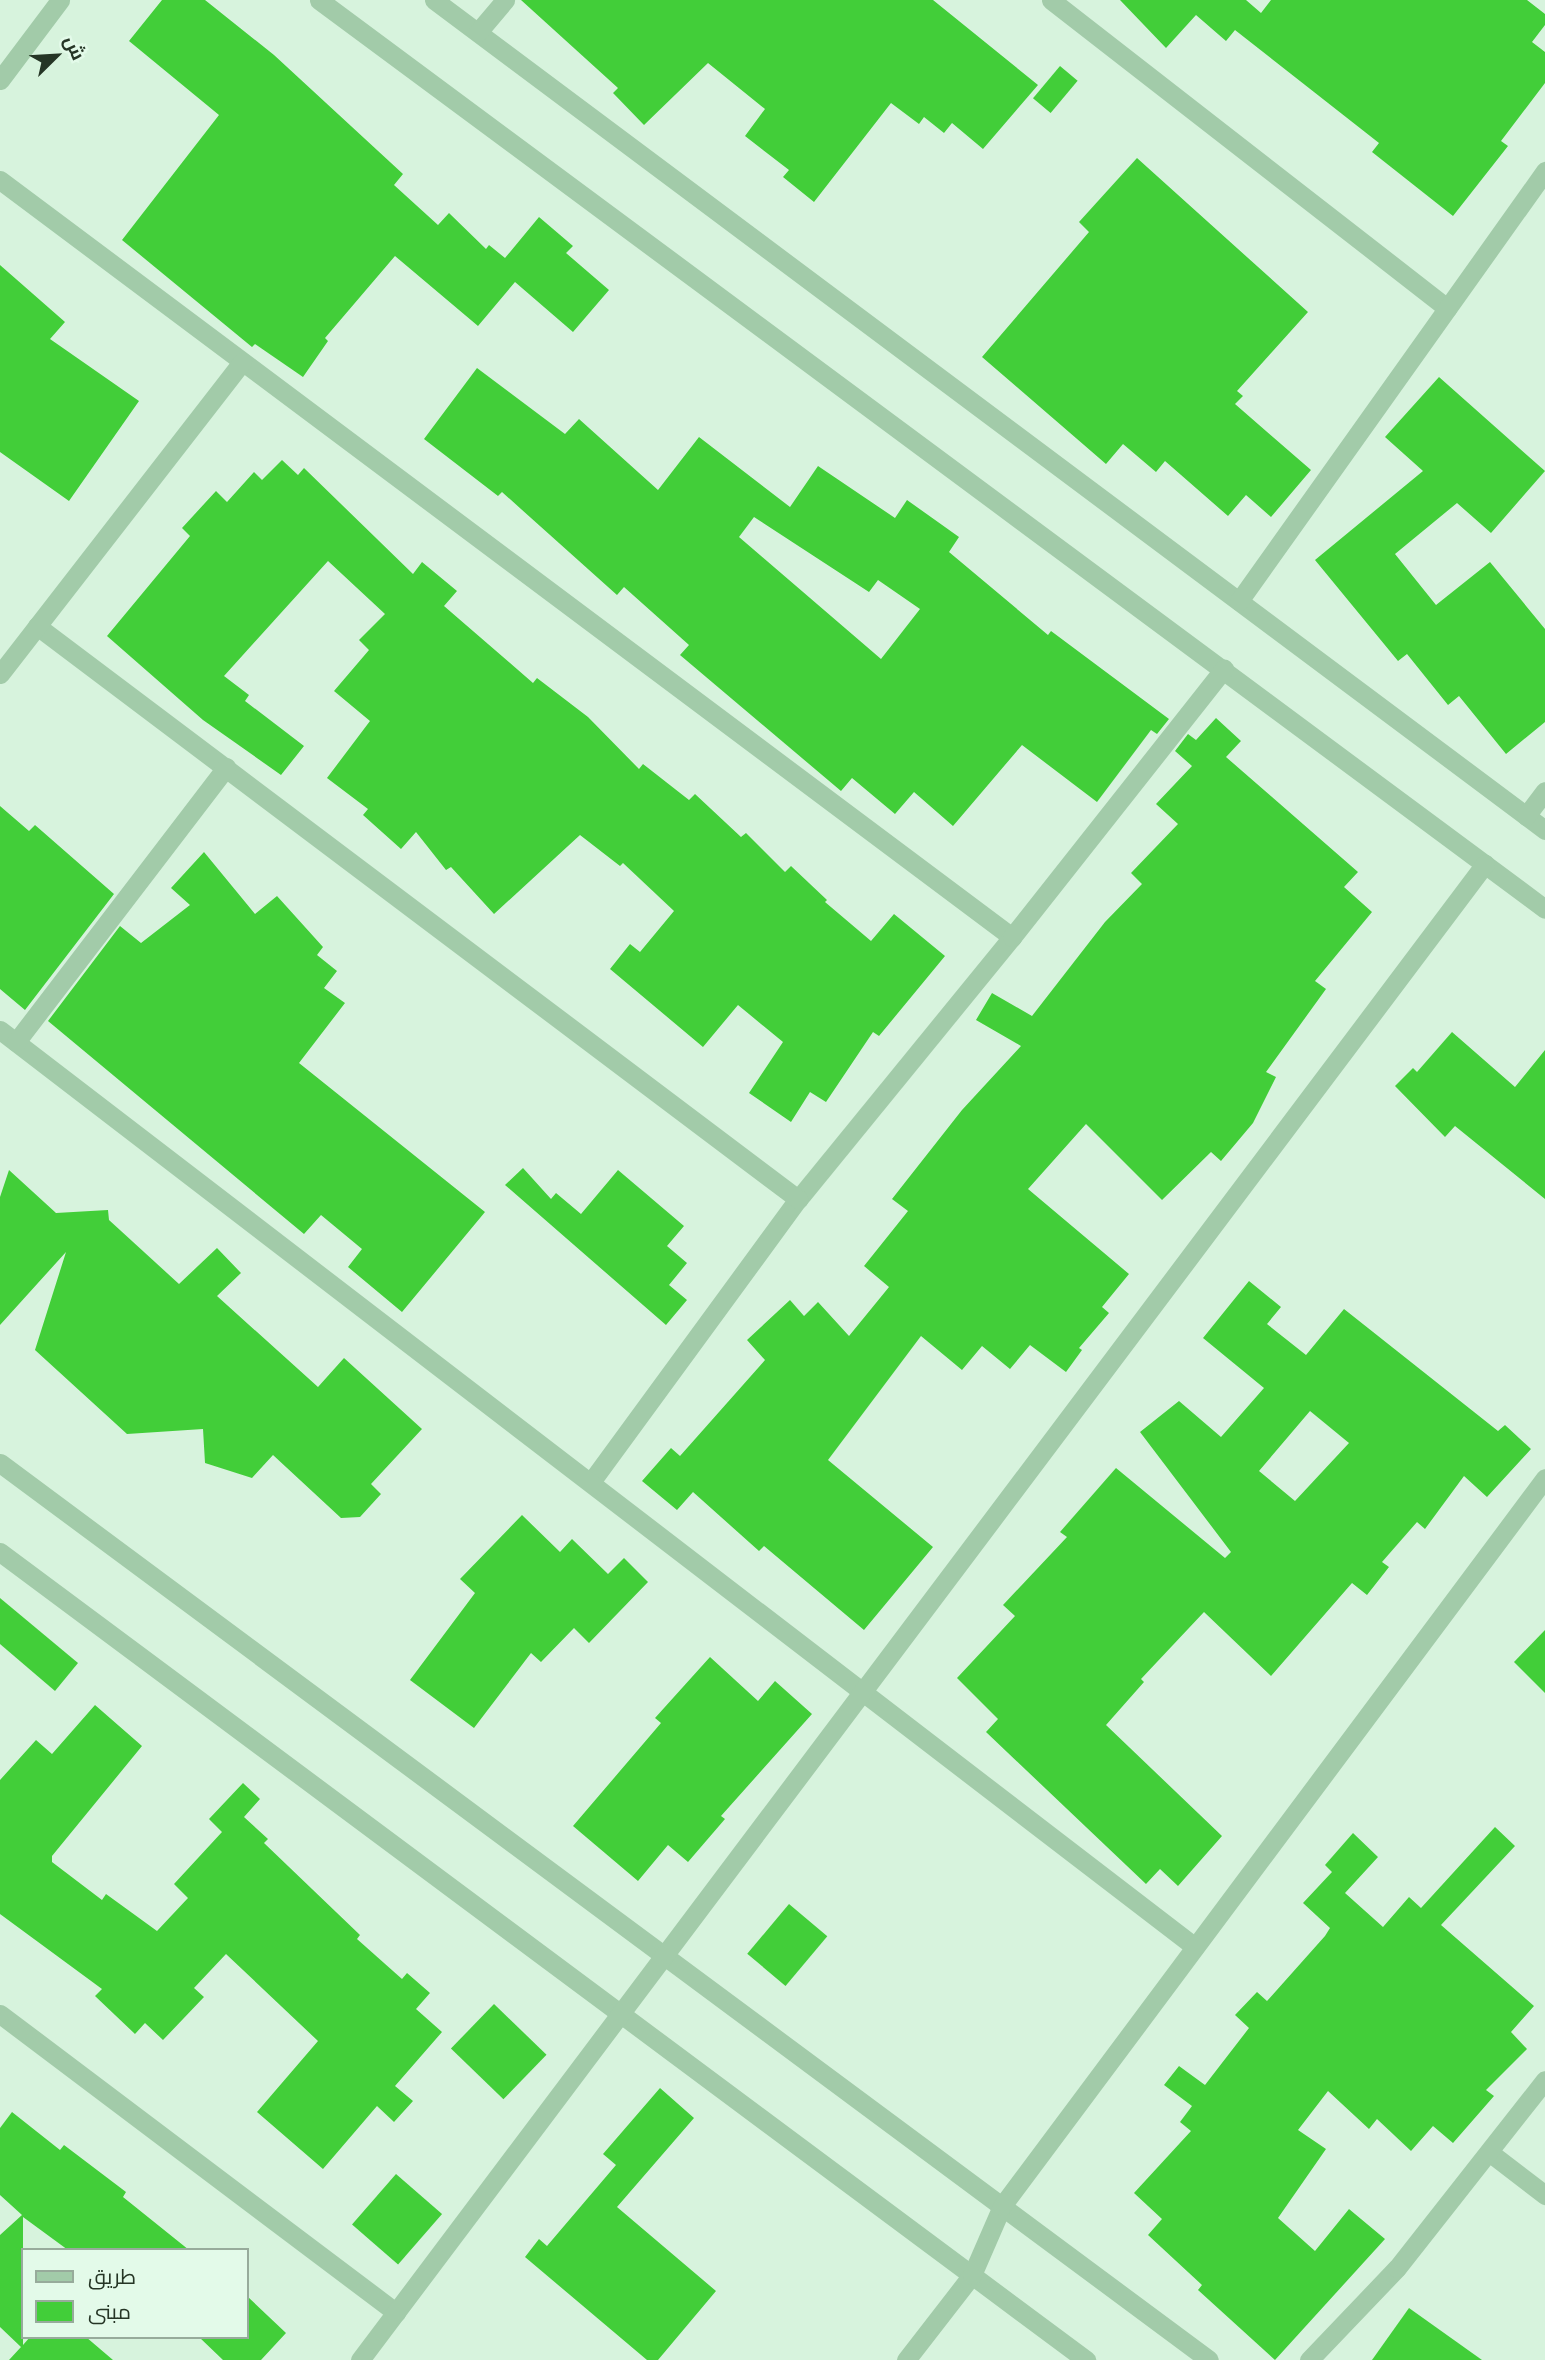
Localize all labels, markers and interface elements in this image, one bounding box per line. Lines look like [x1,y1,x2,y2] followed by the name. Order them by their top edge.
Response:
[21,21,91,91] north arrow
[60,31,91,63] text: ش
[21,2248,248,2339] legend
[88,2263,136,2288] text: طريق
[88,2298,131,2323] text: مبنى

